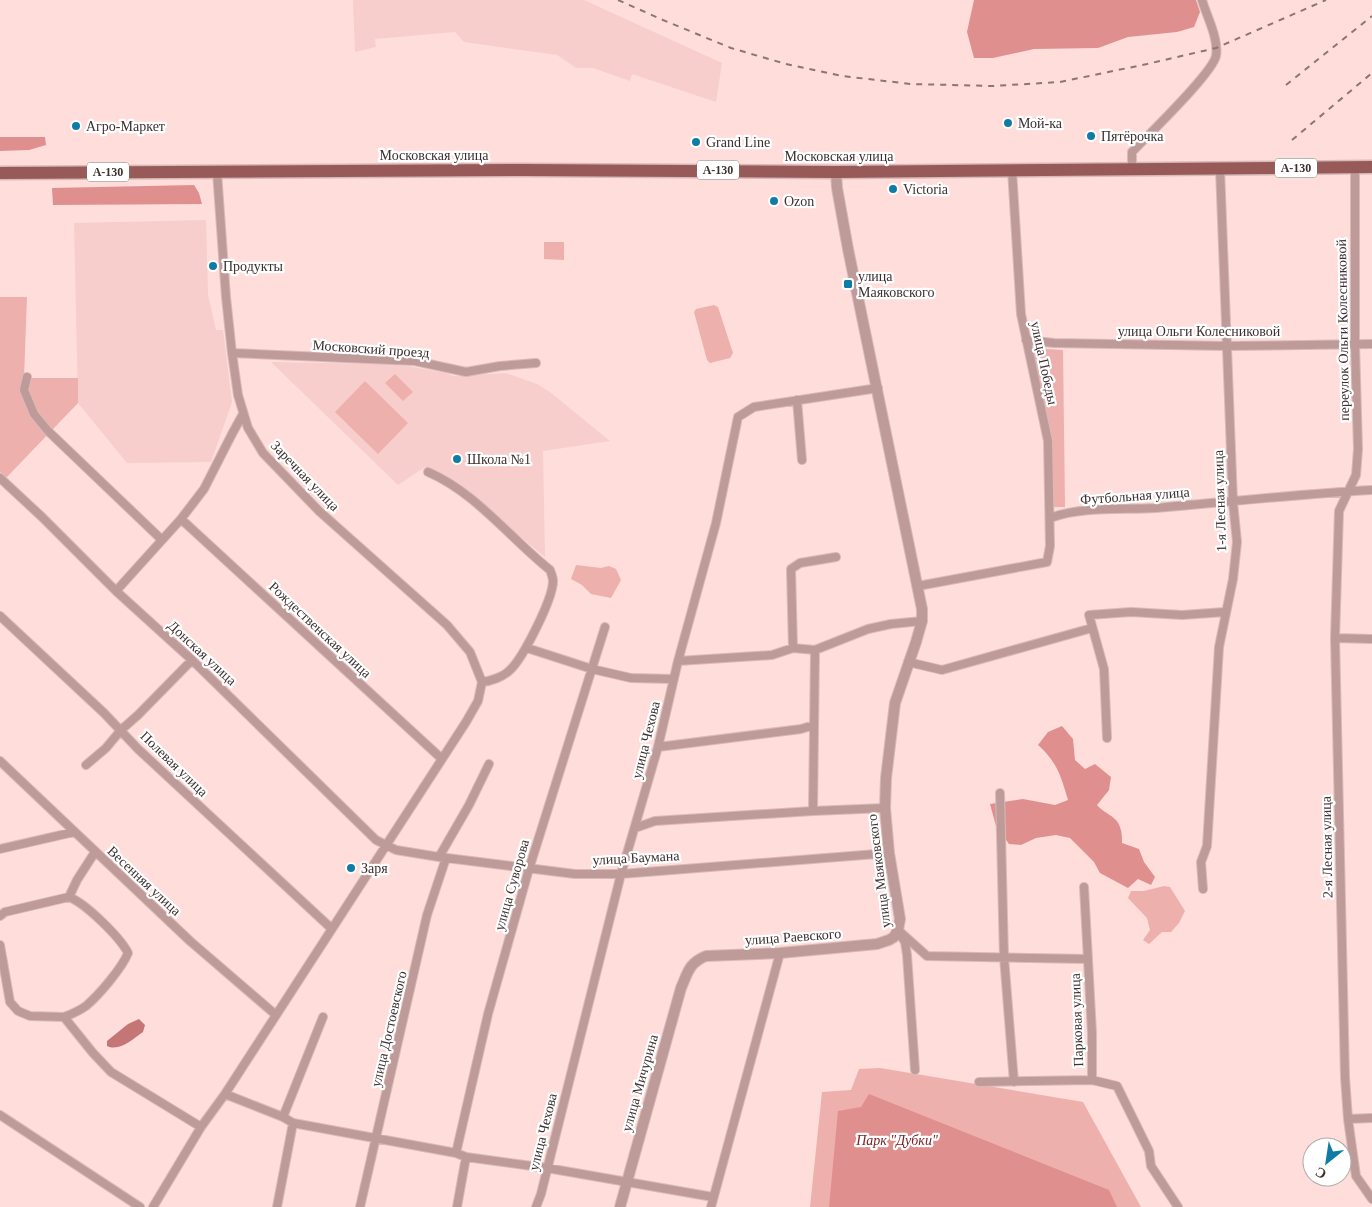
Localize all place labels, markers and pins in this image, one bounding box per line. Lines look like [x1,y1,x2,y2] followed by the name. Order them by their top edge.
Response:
[1018,116,1063,131] place label: Мой-ка
[1002,117,1014,129] marker: Мой-ка
[86,119,165,134] place label: Агро-Маркет
[70,120,82,132] marker: Агро-Маркет
[1101,129,1164,144] place label: Пятёрочка
[1085,130,1097,142] marker: Пятёрочка
[706,135,770,150] place label: Grand Line
[690,136,702,148] marker: Grand Line
[903,182,949,197] place label: Victoria
[887,183,899,195] marker: Victoria
[784,194,814,209] place label: Ozon
[768,195,780,207] marker: Ozon
[223,259,284,274] place label: Продукты
[207,260,219,272] marker: Продукты
[858,269,934,300] place label: улица Маяковского
[842,278,854,290] marker: улица Маяковского
[467,452,531,467] place label: Школа №1
[451,453,463,465] marker: Школа №1
[361,861,388,876] place label: Заря
[345,862,357,874] marker: Заря

